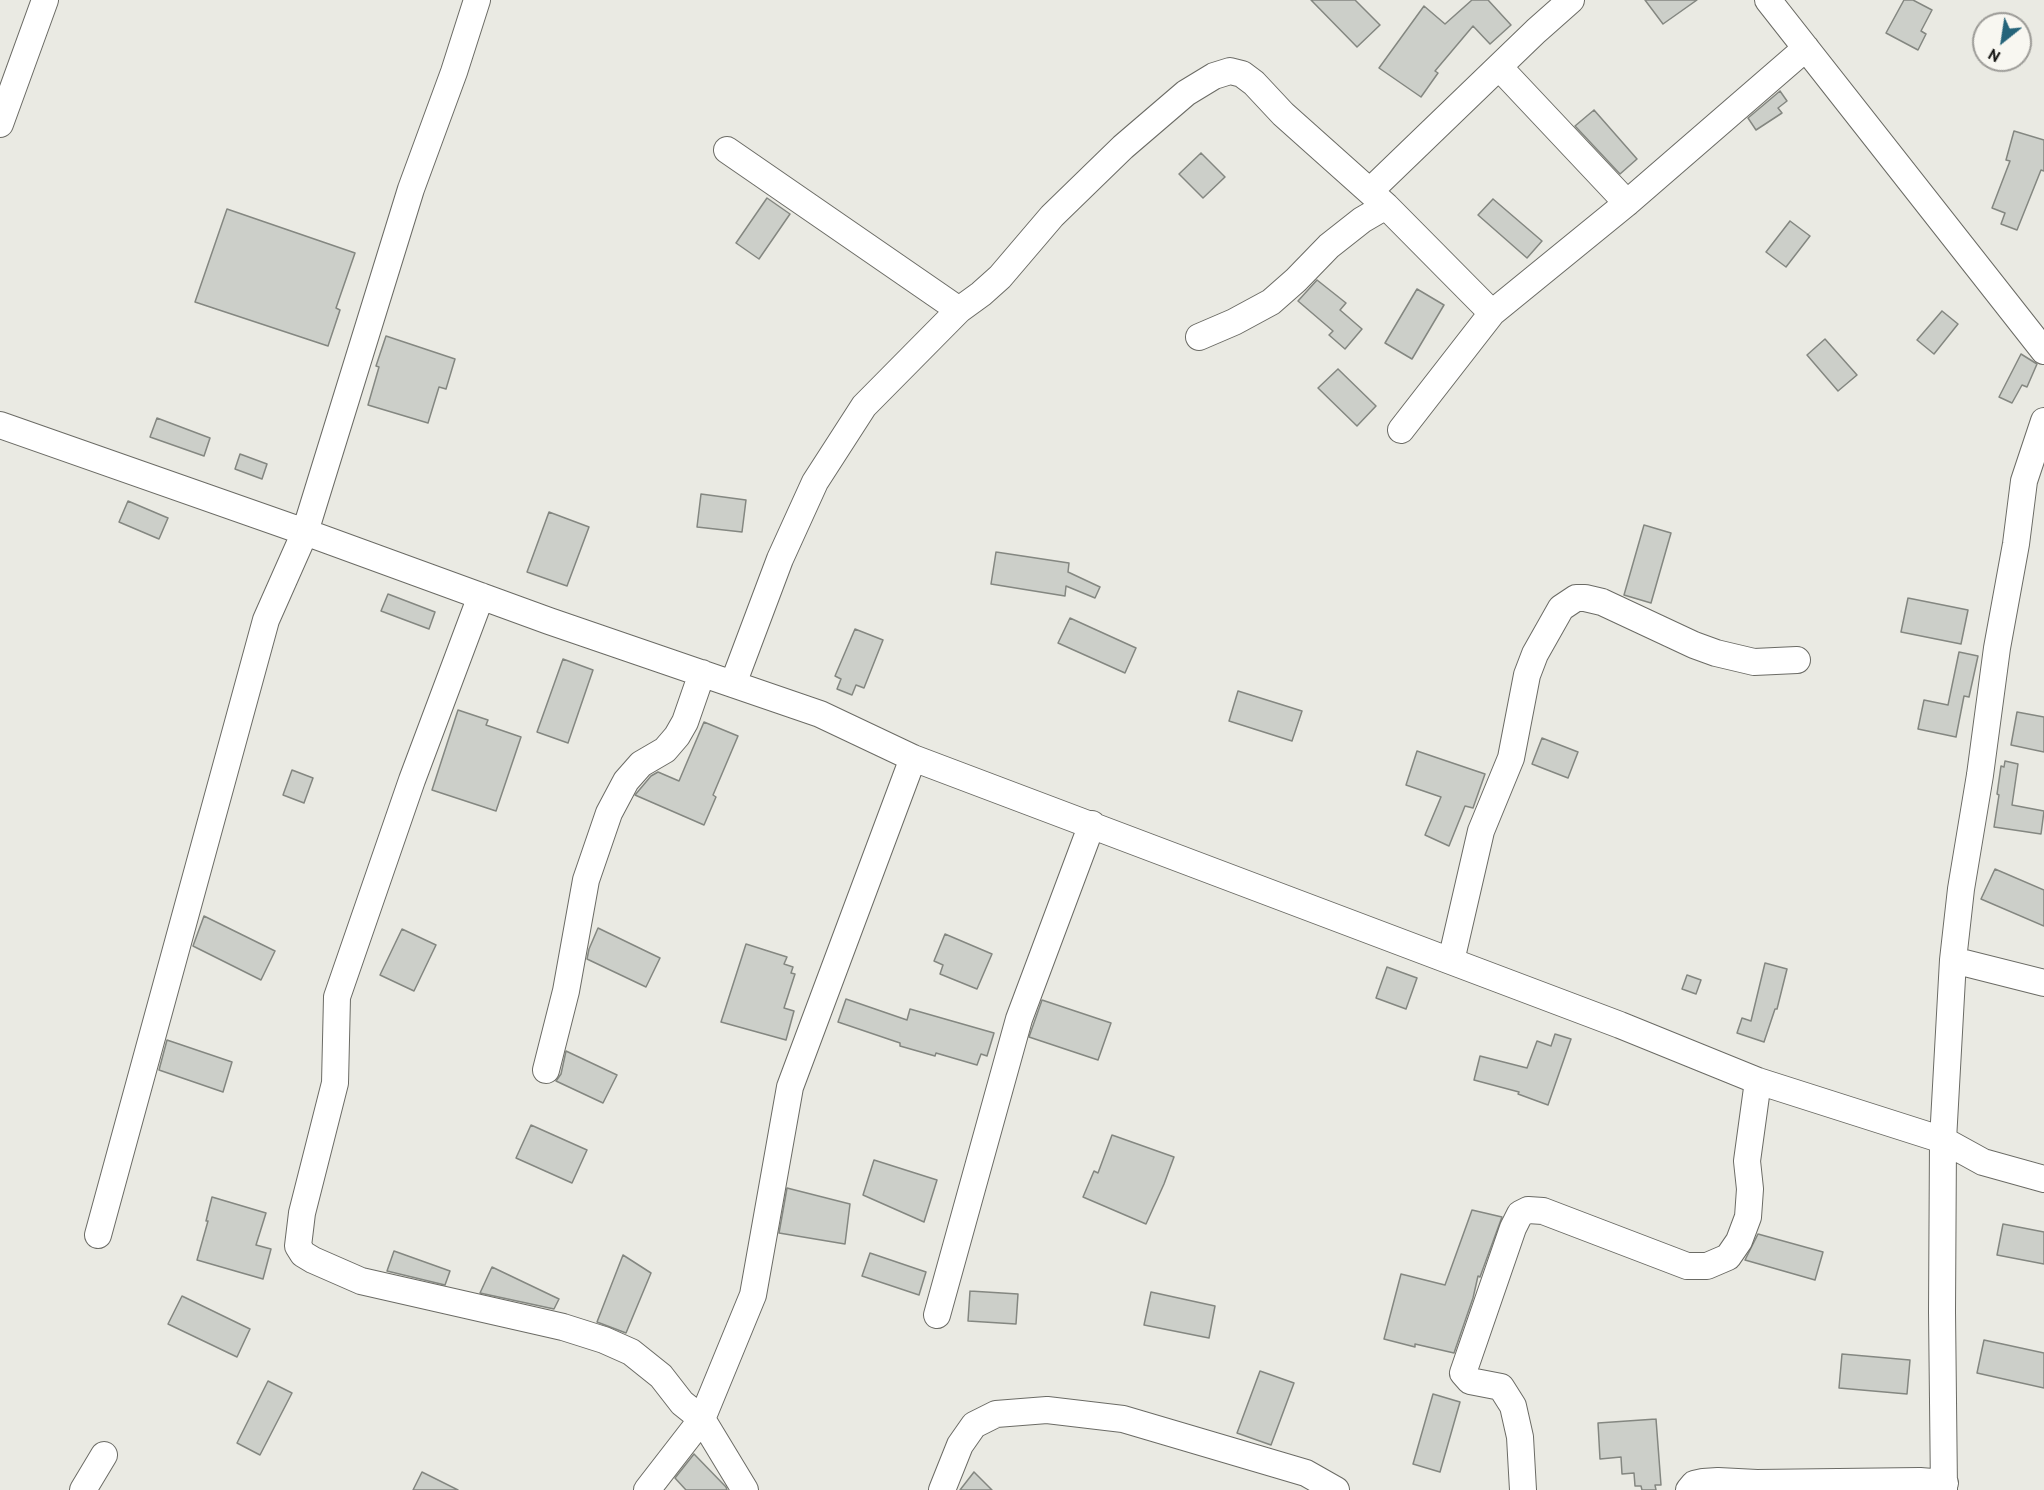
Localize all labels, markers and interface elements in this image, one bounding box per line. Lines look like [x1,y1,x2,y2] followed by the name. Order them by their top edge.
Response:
[1972,12,2032,72] north arrow
[1984,45,2004,67] text: N

